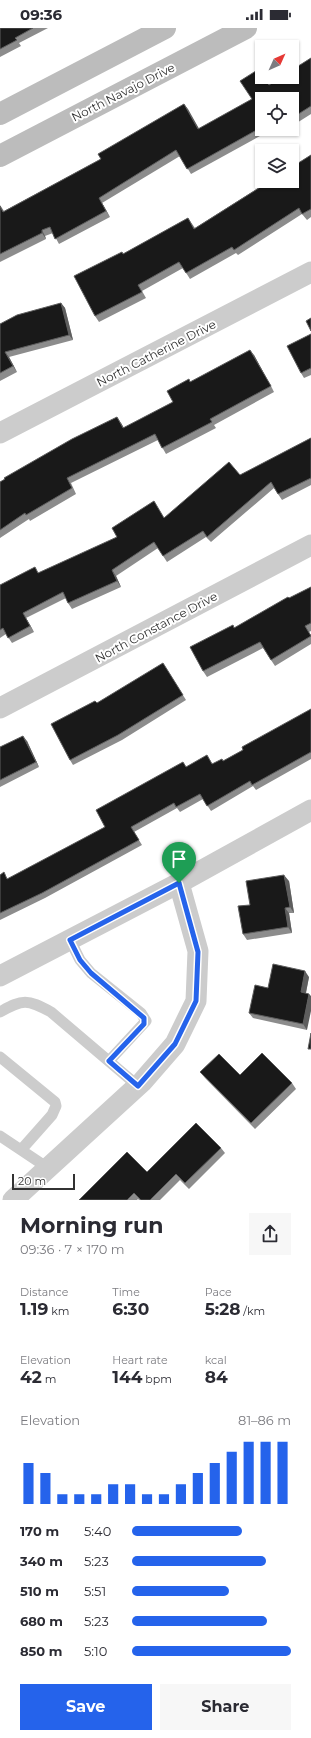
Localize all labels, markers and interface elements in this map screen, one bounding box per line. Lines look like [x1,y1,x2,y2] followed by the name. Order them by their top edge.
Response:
[20,5,62,24] text: 09:36
[255,40,299,84] north arrow
[255,40,299,188] map controls
[69,59,177,125] street label: North Navajo Drive
[255,92,299,136] button: locate
[255,144,299,188] button: layers
[94,316,218,390] street label: North Catherine Drive
[92,588,220,666] street label: North Constance Drive
[162,842,196,883] pin
[168,848,190,870] icon: arrive
[12,1172,75,1191] scale bar
[18,1174,46,1188] text: 20 m
[20,1212,163,1239] text: Morning run
[249,1213,291,1255] button: share
[20,1241,124,1257] text: 09:36 · 7 × 170 m
[20,1285,68,1299] text: Distance
[112,1285,140,1299] text: Time
[205,1285,232,1299] text: Pace
[20,1299,48,1319] text: 1.19
[112,1299,149,1319] text: 6:30
[205,1299,240,1319] text: 5:28
[48,1304,69,1318] text: km
[240,1304,265,1318] text: /km
[20,1353,71,1367] text: Elevation
[112,1353,168,1367] text: Heart rate
[205,1353,227,1367] text: kcal
[20,1367,42,1387] text: 42
[112,1367,142,1387] text: 144
[205,1367,228,1387] text: 84
[42,1372,56,1386] text: m
[142,1372,172,1386] text: bpm
[20,1412,80,1428] text: Elevation
[238,1412,291,1428] text: 81–86 m
[20,1523,59,1539] text: 170 m
[84,1523,111,1539] text: 5:40
[20,1553,63,1569] text: 340 m
[84,1553,109,1569] text: 5:23
[20,1583,59,1599] text: 510 m
[84,1583,106,1599] text: 5:51
[20,1613,63,1629] text: 680 m
[84,1613,109,1629] text: 5:23
[20,1643,62,1659] text: 850 m
[84,1643,107,1659] text: 5:10
[20,1684,152,1730] button: Save
[160,1684,291,1730] button: Share

